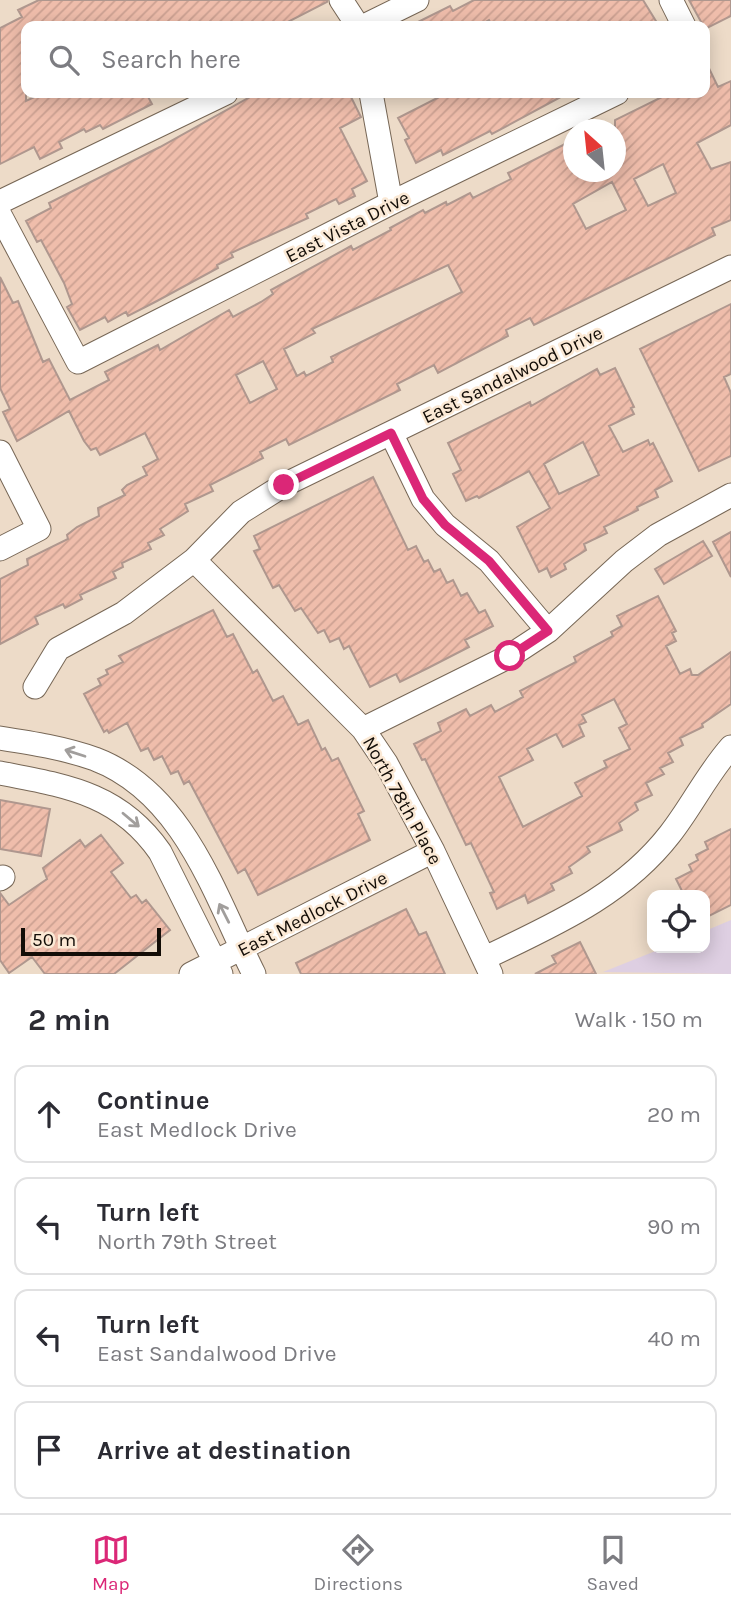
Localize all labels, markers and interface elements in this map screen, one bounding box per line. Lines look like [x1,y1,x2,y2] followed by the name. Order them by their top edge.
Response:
[21,21,710,98] search box
[45,41,83,79] icon: search
[101,44,241,75] text: Search here
[563,119,626,182] north arrow
[282,186,413,267] street label: East Vista Drive
[419,322,606,428] street label: East Sandalwood Drive
[268,469,299,500] route end
[494,640,525,671] route start
[358,733,446,868] street label: North 78th Place
[64,746,86,759] one-way arrow
[122,812,140,828] one-way arrow
[234,867,391,961] street label: East Medlock Drive
[647,890,710,953] map controls
[647,890,710,953] button: locate
[216,903,230,924] one-way arrow
[21,925,161,957] scale bar
[32,929,76,951] text: 50 m
[28,1002,111,1038] text: 2 min
[575,1006,703,1033] text: Walk · 150 m
[97,1085,209,1116] text: Continue
[30,1095,68,1133] icon: ahead
[647,1101,701,1128] text: 20 m
[97,1116,297,1143] text: East Medlock Drive
[97,1197,199,1228] text: Turn left
[30,1207,68,1245] icon: left
[647,1213,701,1240] text: 90 m
[97,1228,277,1255] text: North 79th Street
[97,1309,199,1340] text: Turn left
[30,1319,68,1357] icon: left
[648,1325,701,1352] text: 40 m
[97,1340,337,1367] text: East Sandalwood Drive
[30,1431,68,1469] icon: arrive
[97,1435,351,1466] text: Arrive at destination
[92,1531,130,1595] tab: Map
[314,1531,403,1595] tab: Directions
[587,1531,639,1595] tab: Saved

